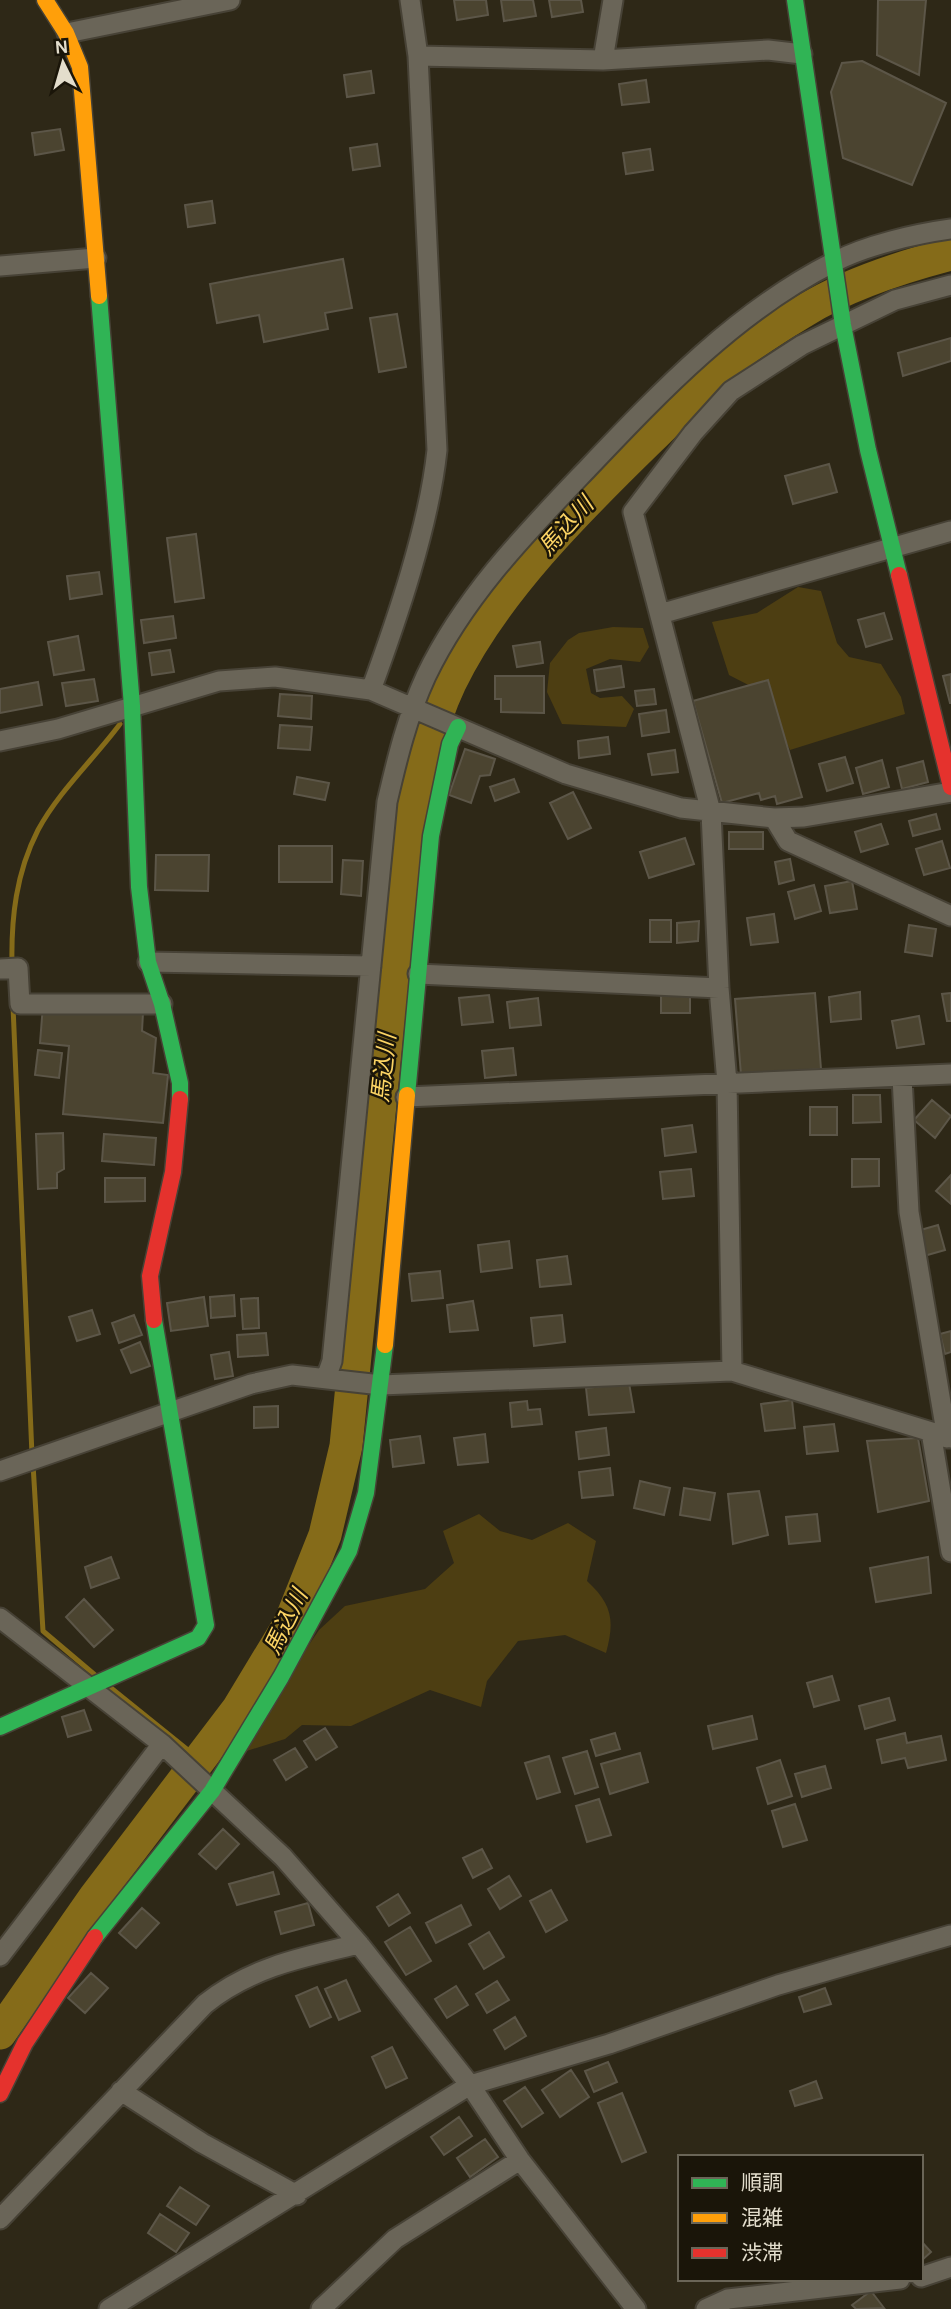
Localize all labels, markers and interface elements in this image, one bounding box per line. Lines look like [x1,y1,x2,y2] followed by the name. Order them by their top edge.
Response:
[28,28,98,98] north arrow
[54,36,69,59] text: N
[533,489,601,561] water label: 馬込川
[367,1029,401,1104] water label: 馬込川
[259,1582,315,1659] water label: 馬込川
[678,2155,923,2281] legend
[741,2171,783,2195] text: 順調
[741,2206,783,2230] text: 混雑
[741,2241,783,2265] text: 渋滞

